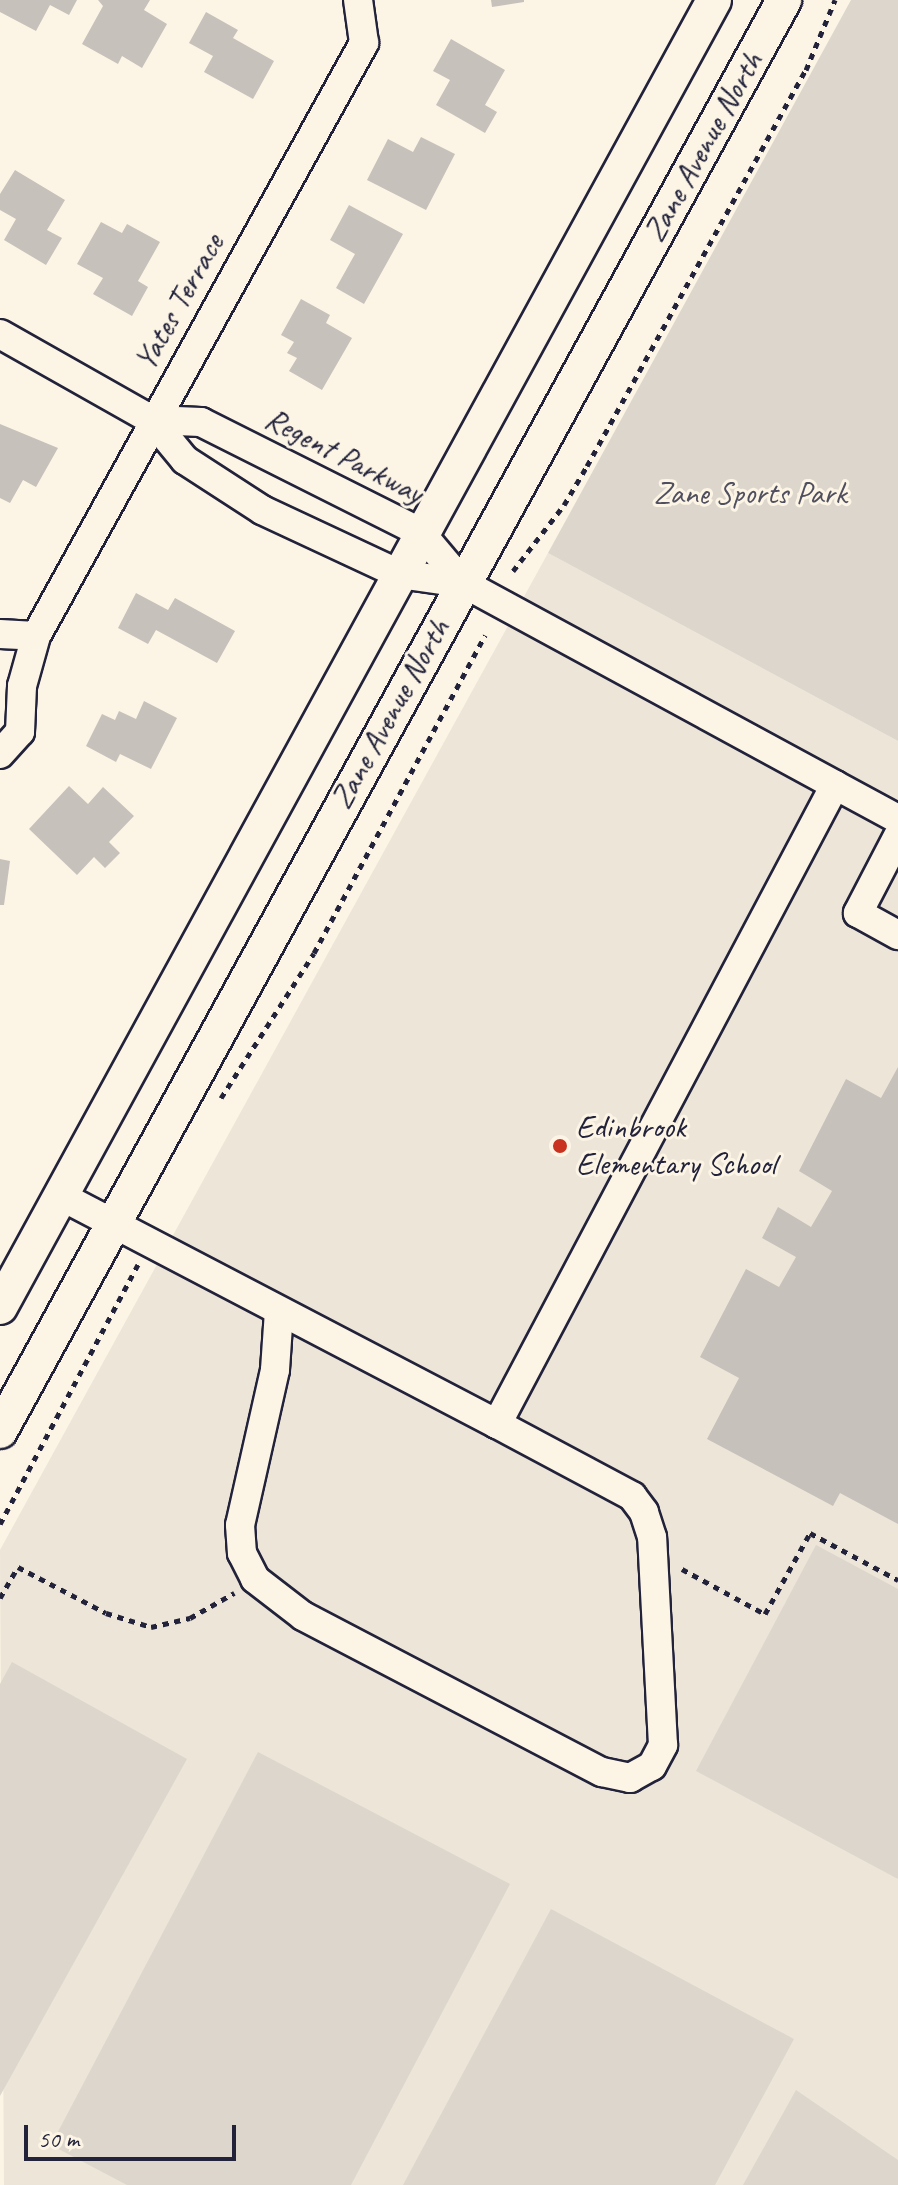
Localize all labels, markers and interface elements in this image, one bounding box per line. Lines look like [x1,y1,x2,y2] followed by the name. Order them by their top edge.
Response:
[635,45,771,249] street label: Zane Avenue North
[126,228,232,376] street label: Yates Terrace
[258,400,430,512] street label: Regent Parkway
[653,474,847,512] park label: Zane Sports Park
[322,612,458,816] street label: Zane Avenue North
[576,1109,776,1184] place label: Edinbrook Elementary School
[551,1137,569,1155] marker: Edinbrook Elementary School
[28,2109,240,2159] scale bar
[38,2124,79,2154] text: 50 m

